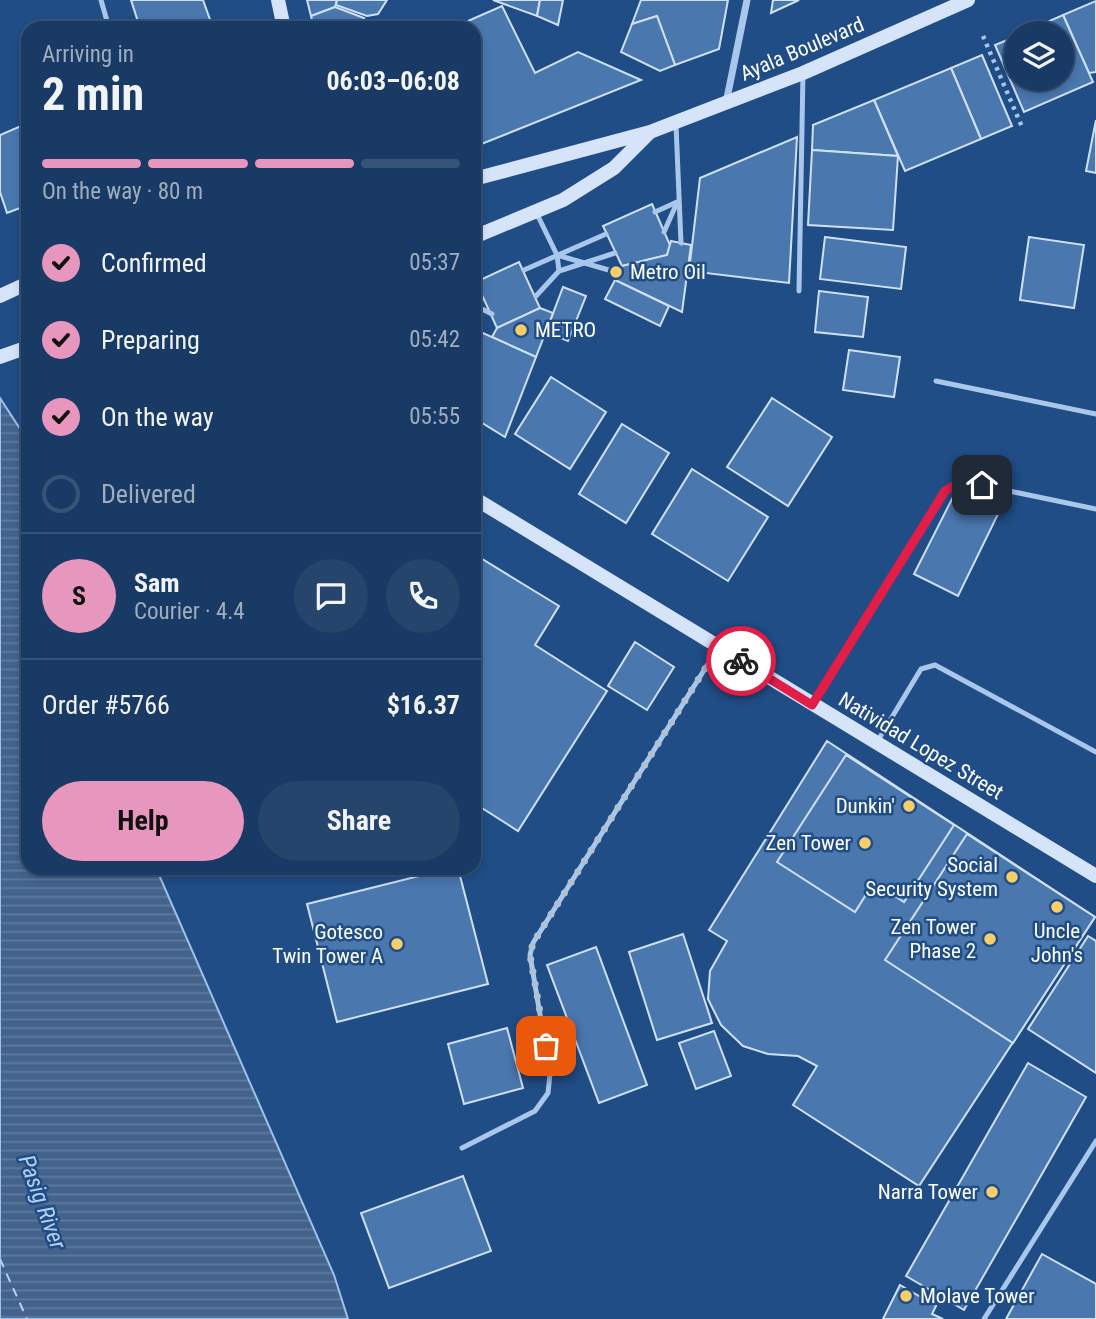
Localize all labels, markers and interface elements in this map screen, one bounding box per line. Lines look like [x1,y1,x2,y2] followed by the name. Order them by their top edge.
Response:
[736,12,868,86] street label: Ayala Boulevard
[1004,21,1074,91] map controls
[1004,21,1074,91] button: layers
[42,41,134,68] text: Arriving in
[326,66,460,96] text: 06:03–06:08
[42,67,144,121] text: 2 min
[42,178,203,205] text: On the way · 80 m
[42,244,80,282] icon: check
[101,248,207,278] text: Confirmed
[409,249,460,276] text: 05:37
[630,260,706,284] place label: Metro Oil
[608,264,624,280] marker: Metro Oil
[535,318,596,342] place label: METRO
[42,321,80,359] icon: check
[513,322,529,338] marker: METRO
[101,325,200,355] text: Preparing
[409,326,460,353] text: 05:42
[42,398,80,436] icon: check
[101,402,214,432] text: On the way
[409,403,460,430] text: 05:55
[952,455,1012,515] pin
[963,466,1001,504] icon: home
[101,479,196,509] text: Delivered
[294,559,368,633] button: chat
[386,559,460,633] button: phone
[134,568,180,598] text: Sam
[72,581,86,611] text: S
[134,598,245,625] text: Courier · 4.4
[706,626,776,696] courier
[722,642,760,680] icon: bike
[834,687,1008,805] street label: Natividad Lopez Street
[42,690,170,720] text: Order #5766
[387,690,460,720] text: $16.37
[42,781,244,861] button: Help
[258,781,460,861] button: Share
[836,794,895,818] place label: Dunkin'
[901,798,917,814] marker: Dunkin'
[765,831,851,855] place label: Zen Tower
[857,835,873,851] marker: Zen Tower
[865,853,998,901] place label: Social Security System
[1004,869,1020,885] marker: Social Security System
[1049,899,1065,915] marker: Uncle John's
[890,915,976,963] place label: Zen Tower Phase 2
[1031,919,1083,967] place label: Uncle John's
[272,920,383,968] place label: Gotesco Twin Tower A
[982,931,998,947] marker: Zen Tower Phase 2
[389,936,405,952] marker: Gotesco Twin Tower A
[516,1016,576,1076] pin
[527,1027,565,1065] icon: bag
[13,1151,72,1254] water label: Pasig River
[878,1180,978,1204] place label: Narra Tower
[984,1184,1000,1200] marker: Narra Tower
[920,1284,1035,1308] place label: Molave Tower
[898,1288,914,1304] marker: Molave Tower

